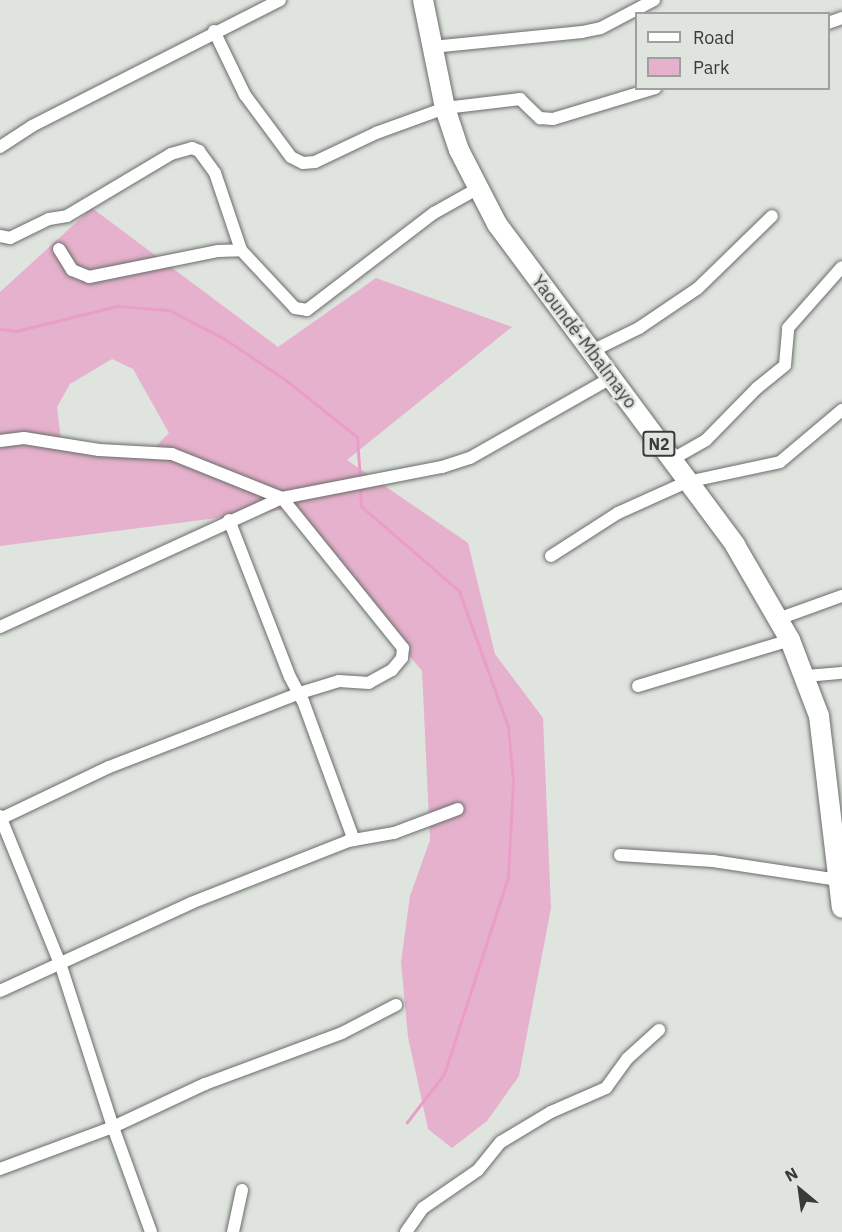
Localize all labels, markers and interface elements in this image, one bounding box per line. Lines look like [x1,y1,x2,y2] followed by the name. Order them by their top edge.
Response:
[635,12,830,90] legend
[693,26,734,49] text: Road
[693,56,729,79] text: Park
[527,271,641,413] street label: Yaoundé-Mbalmayo
[641,431,677,457] road number: N2
[770,1160,830,1220] north arrow
[781,1163,801,1186] text: N

